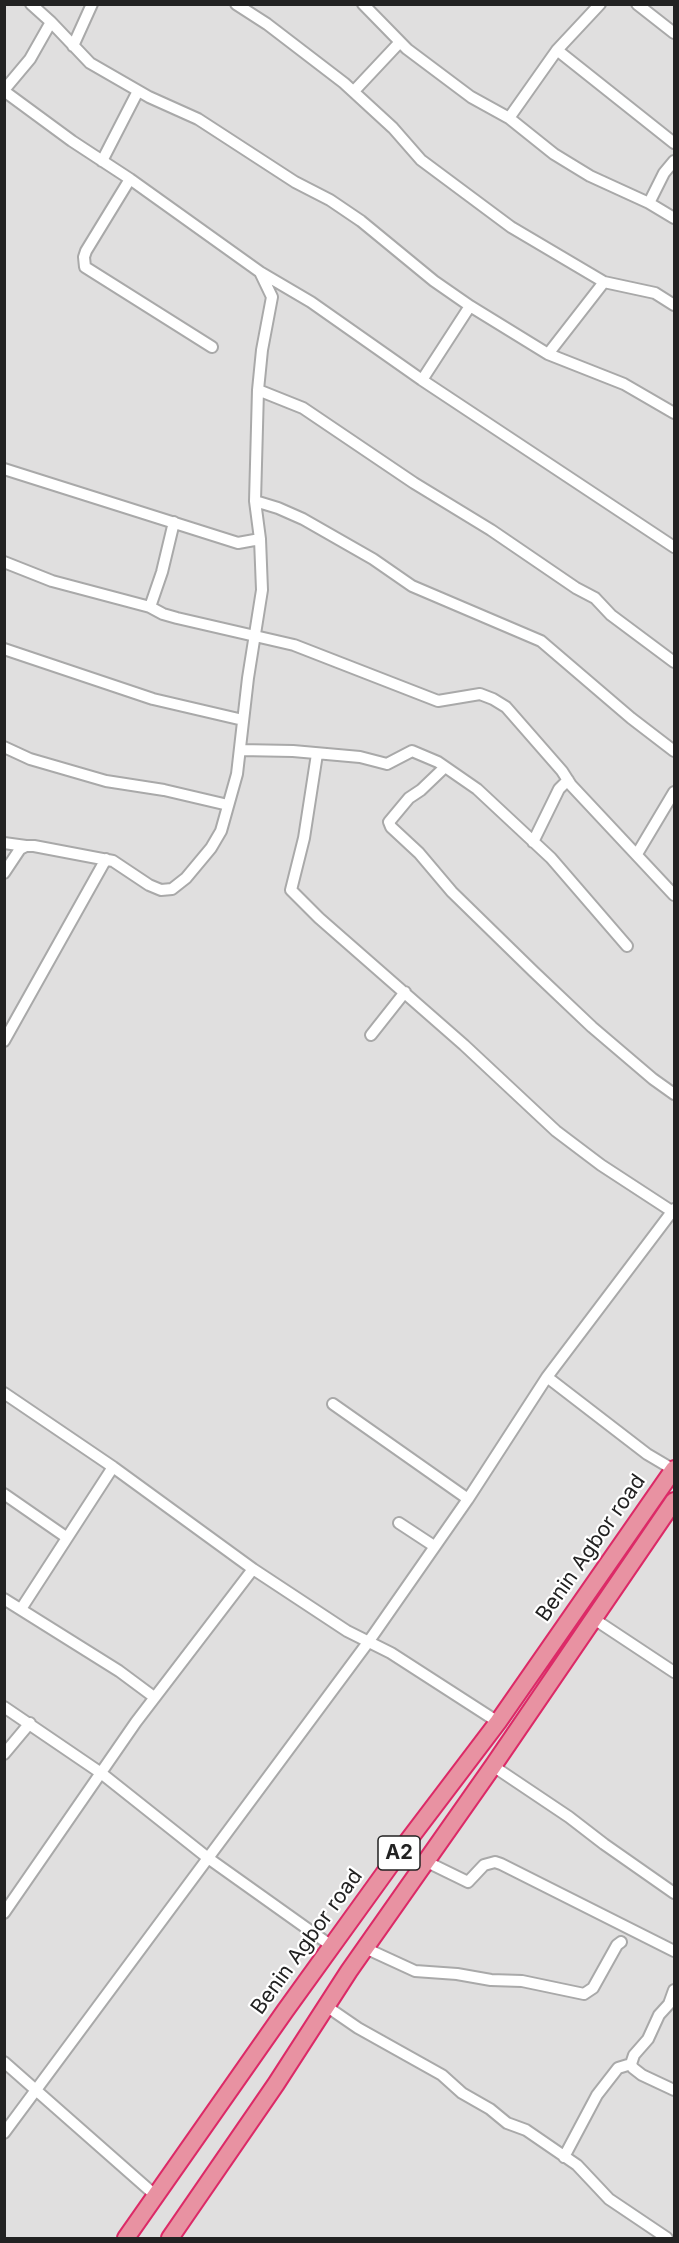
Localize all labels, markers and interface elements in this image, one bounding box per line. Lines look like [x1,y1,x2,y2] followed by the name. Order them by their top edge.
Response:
[531,1470,651,1626] street label: Benin Agbor road
[378,1836,420,1870] road number: A2
[246,1864,368,2020] street label: Benin Agbor road

